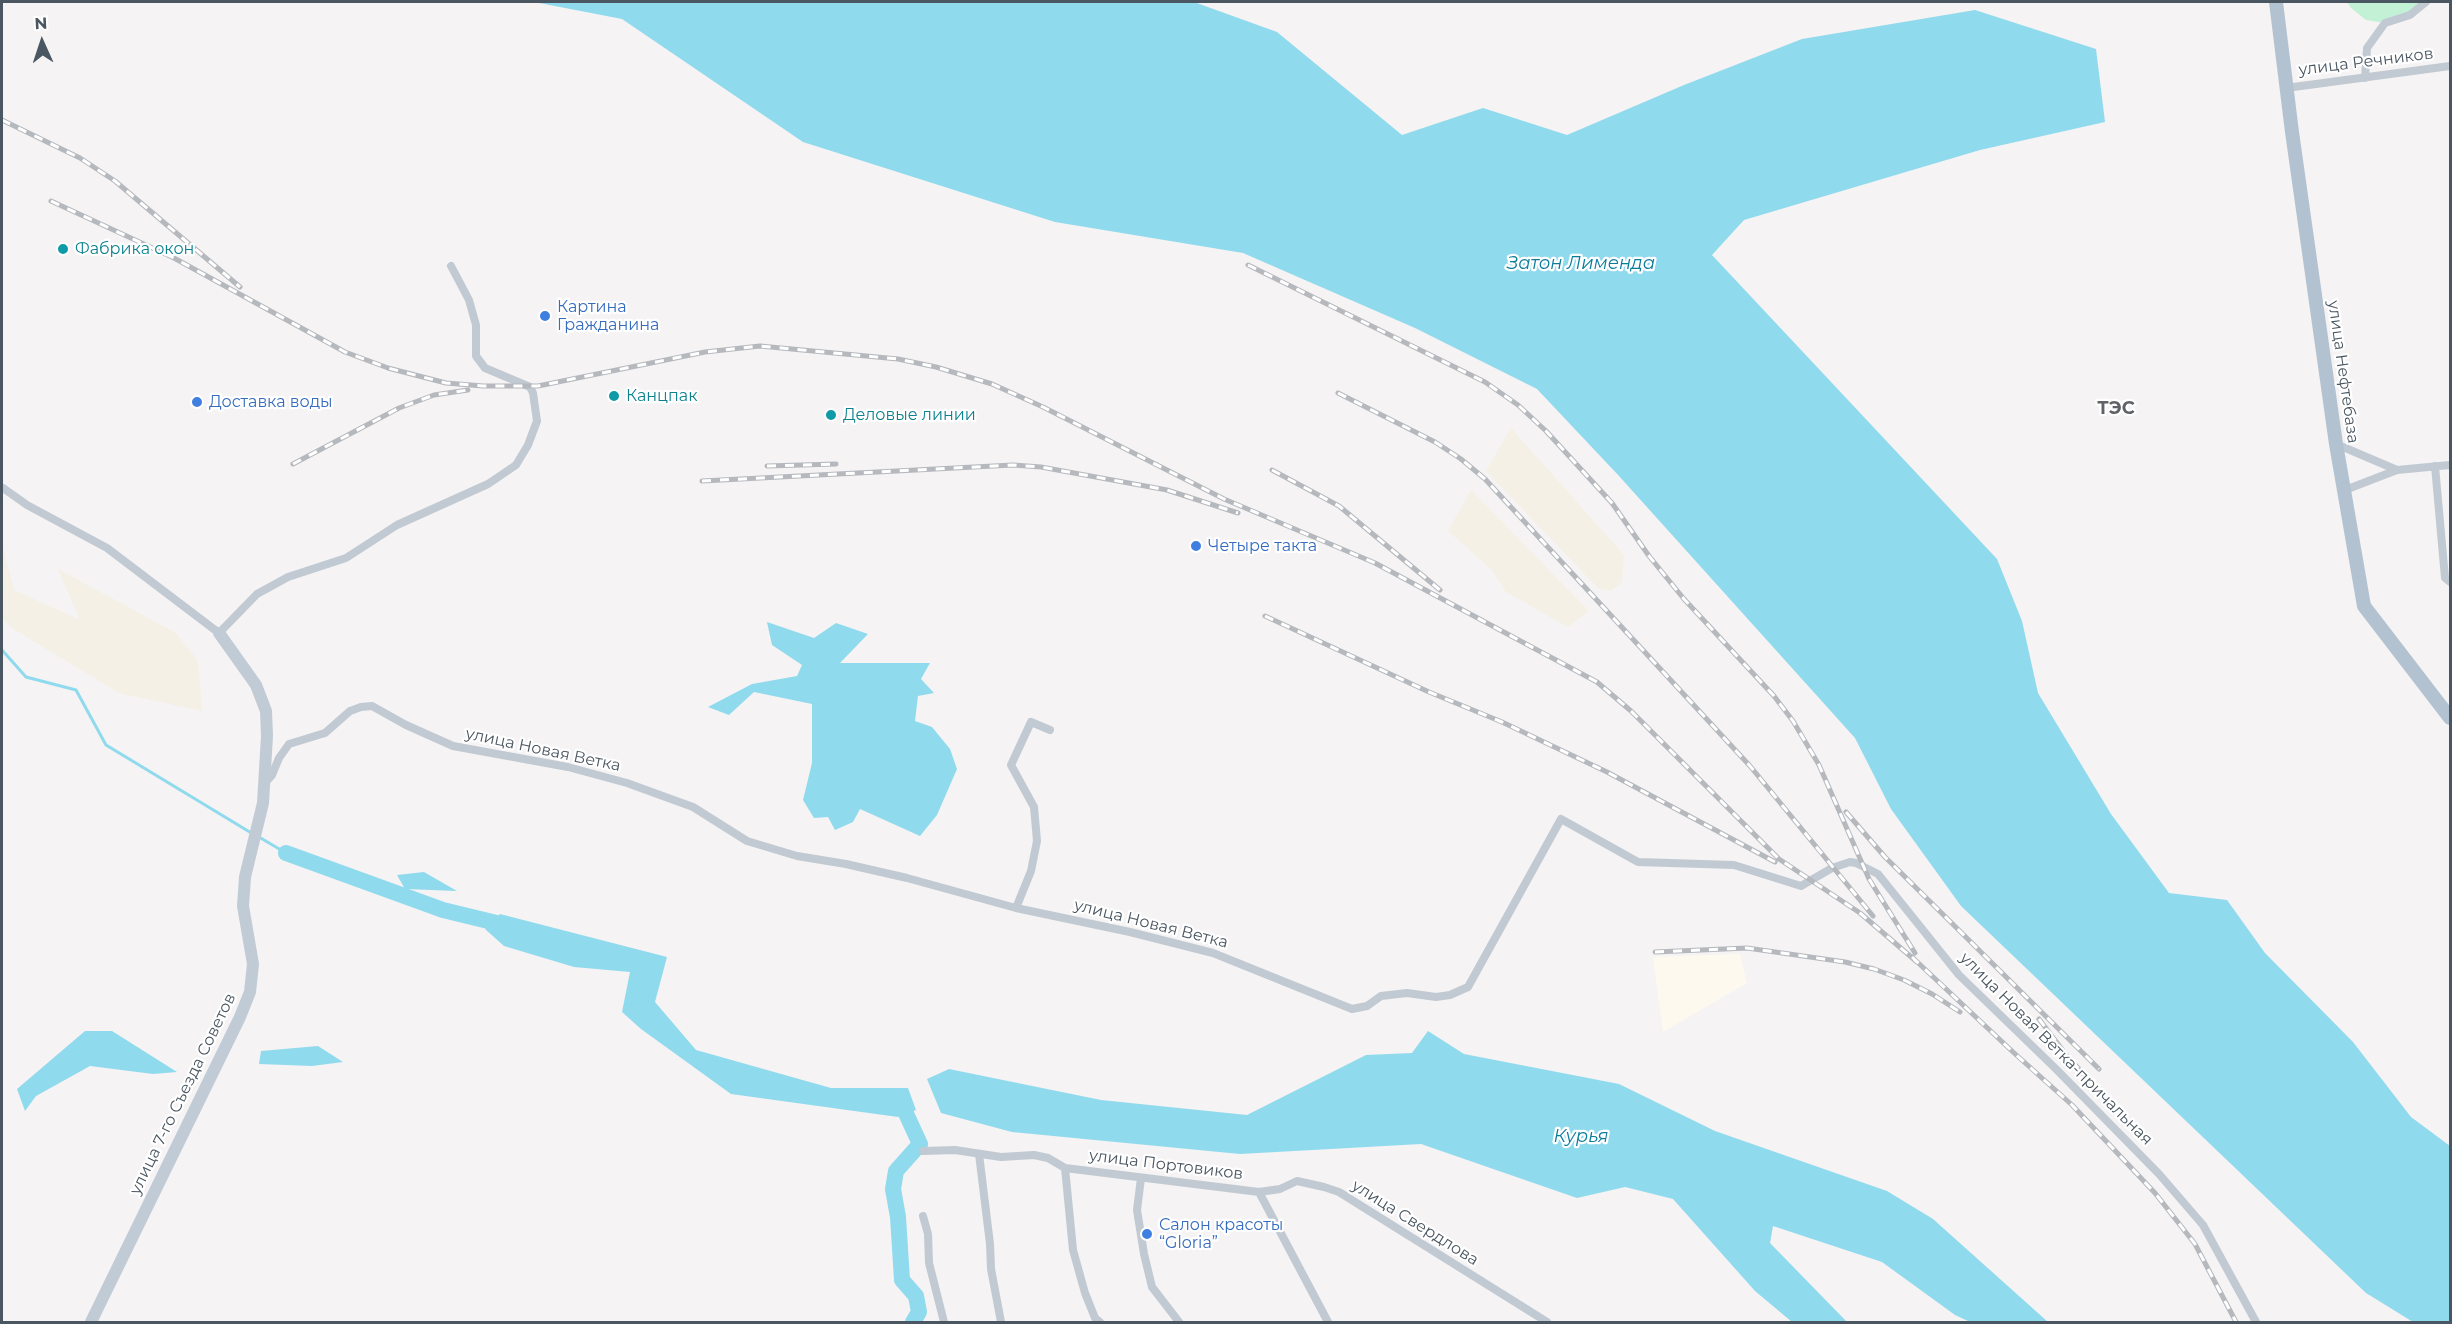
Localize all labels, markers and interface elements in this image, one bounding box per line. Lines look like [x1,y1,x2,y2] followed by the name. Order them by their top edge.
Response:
[12,12,72,72] north arrow
[34,14,48,33] text: N
[2298,44,2434,80] street label: улица Речников
[75,239,194,259] place label: Фабрика окон
[56,242,70,256] marker: Фабрика окон
[1507,253,1655,275] water label: Затон Лименда
[557,297,659,335] place label: Картина Гражданина
[2323,299,2363,445] street label: улица Нефтебаза
[538,309,552,323] marker: Картина Гражданина
[626,386,697,406] place label: Канцпак
[607,389,621,403] marker: Канцпак
[209,392,333,412] place label: Доставка воды
[190,395,204,409] marker: Доставка воды
[2097,398,2135,420] district label: ТЭС
[843,405,976,425] place label: Деловые линии
[824,408,838,422] marker: Деловые линии
[1208,536,1317,556] place label: Четыре такта
[1189,539,1203,553] marker: Четыре такта
[464,724,622,776] street label: улица Новая Ветка
[1072,896,1230,952] street label: улица Новая Ветка
[1956,949,2156,1149] street label: улица Новая Ветка-причальная
[126,990,240,1198] street label: улица 7-го Съезда Советов
[1554,1126,1608,1148] water label: Курья
[1088,1146,1244,1184] street label: улица Портовиков
[1348,1176,1482,1270] street label: улица Свердлова
[1159,1215,1283,1253] place label: Салон красоты “Gloria”
[1140,1227,1154,1241] marker: Салон красоты “Gloria”

